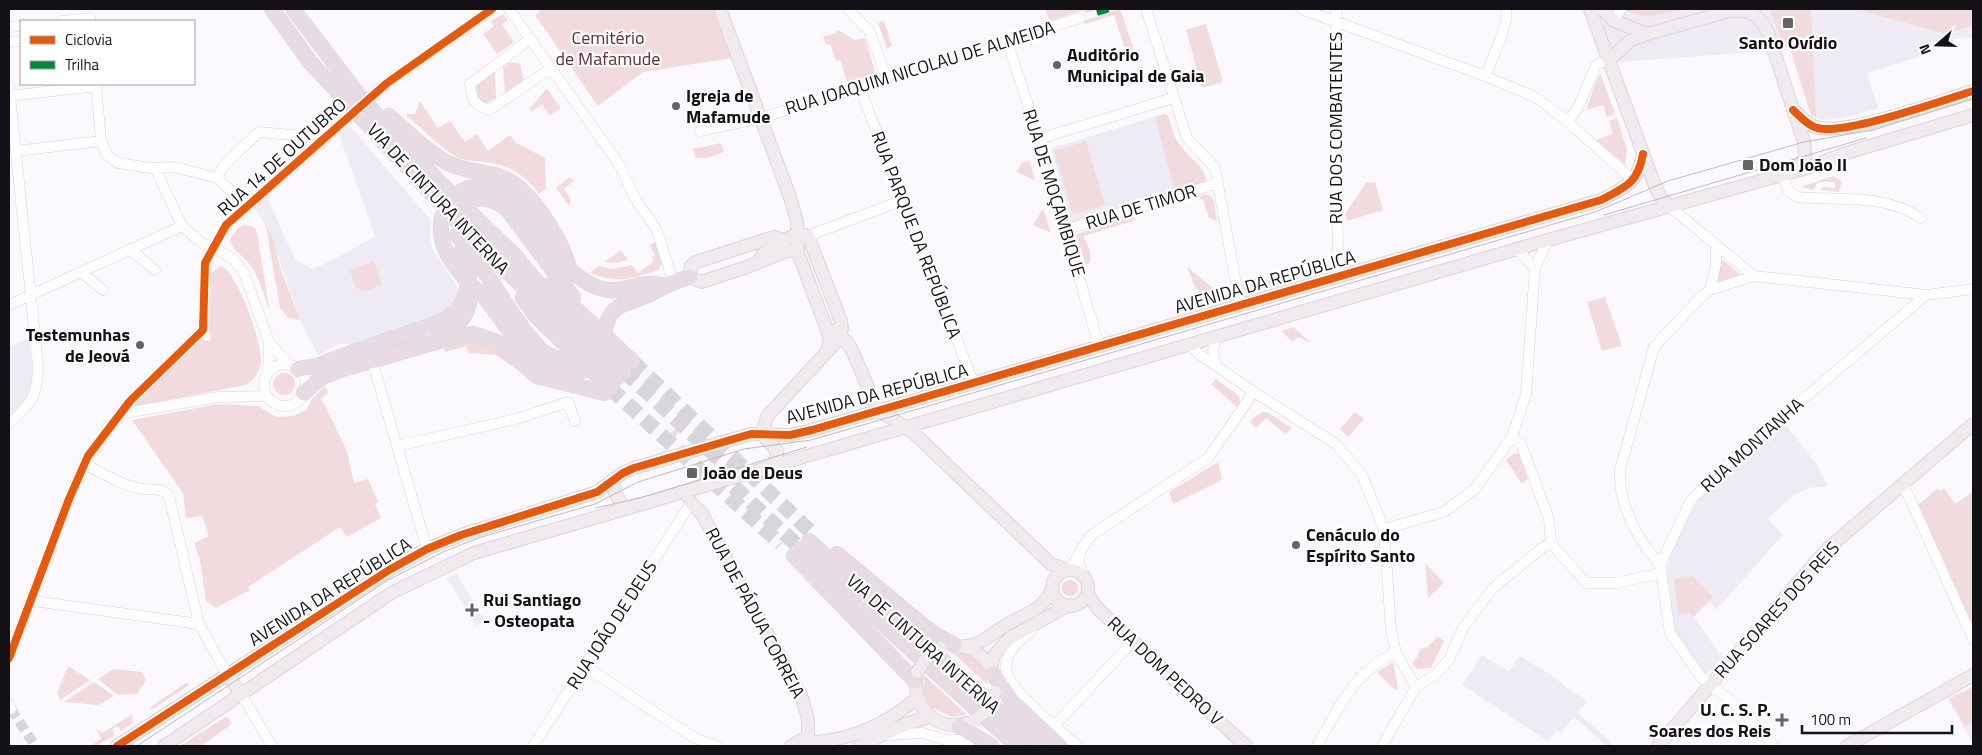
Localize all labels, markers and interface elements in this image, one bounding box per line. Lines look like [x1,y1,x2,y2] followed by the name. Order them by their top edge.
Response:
[782,13,1058,121] street label: RUA JOAQUIM NICOLAU DE ALMEIDA
[1781,16,1795,30] marker: Santo Ovídio
[20,20,195,85] legend
[1912,20,1962,70] north arrow
[556,24,660,72] park label: Cemitério de Mafamude
[65,28,113,51] text: Ciclovia
[1739,29,1837,56] place label: Santo Ovídio
[1322,32,1349,224] street label: RUA DOS COMBATENTES
[1067,41,1205,89] place label: Auditório Municipal de Gaia
[1913,41,1936,58] text: N
[65,53,100,76] text: Trilha
[1051,59,1063,71] marker: Auditório Municipal de Gaia
[686,82,770,130] place label: Igreja de Mafamude
[211,91,352,222] street label: RUA 14 DE OUTUBRO
[670,100,682,112] marker: Igreja de Mafamude
[1016,106,1093,280] street label: RUA DE MOÇAMBIQUE
[361,117,516,281] street label: VIA DE CINTURA INTERNA
[864,127,969,343] street label: RUA PARQUE DA REPÚBLICA
[1759,151,1847,178] place label: Dom João II
[1741,158,1755,172] marker: Dom João II
[1082,177,1200,236] street label: RUA DE TIMOR
[1171,243,1359,320] street label: AVENIDA DA REPÚBLICA
[26,321,130,369] place label: Testemunhas de Jeová
[134,339,146,351] marker: Testemunhas de Jeová
[783,356,971,431] street label: AVENIDA DA REPÚBLICA
[1694,391,1810,498] street label: RUA MONTANHA
[703,459,803,486] place label: João de Deus
[685,466,699,480] marker: João de Deus
[1306,521,1415,569] place label: Cenáculo do Espírito Santo
[699,522,812,703] street label: RUA DE PÁDUA CORREIA
[243,530,417,653] street label: AVENIDA DA REPÚBLICA
[1708,535,1846,684] street label: RUA SOARES DOS REIS
[1290,539,1302,551] marker: Cenáculo do Espírito Santo
[560,555,663,695] street label: RUA JOÃO DE DEUS
[841,567,1006,720] street label: VIA DE CINTURA INTERNA
[483,586,581,634] place label: Rui Santiago - Osteopata
[465,603,479,617] marker: Rui Santiago - Osteopata
[1101,610,1230,732] street label: RUA DOM PEDRO V
[1649,696,1771,744] place label: U. C. S. P. Soares dos Reis
[1802,702,1952,734] scale bar
[1810,708,1851,731] text: 100 m
[1775,713,1789,727] marker: U. C. S. P. Soares dos Reis

